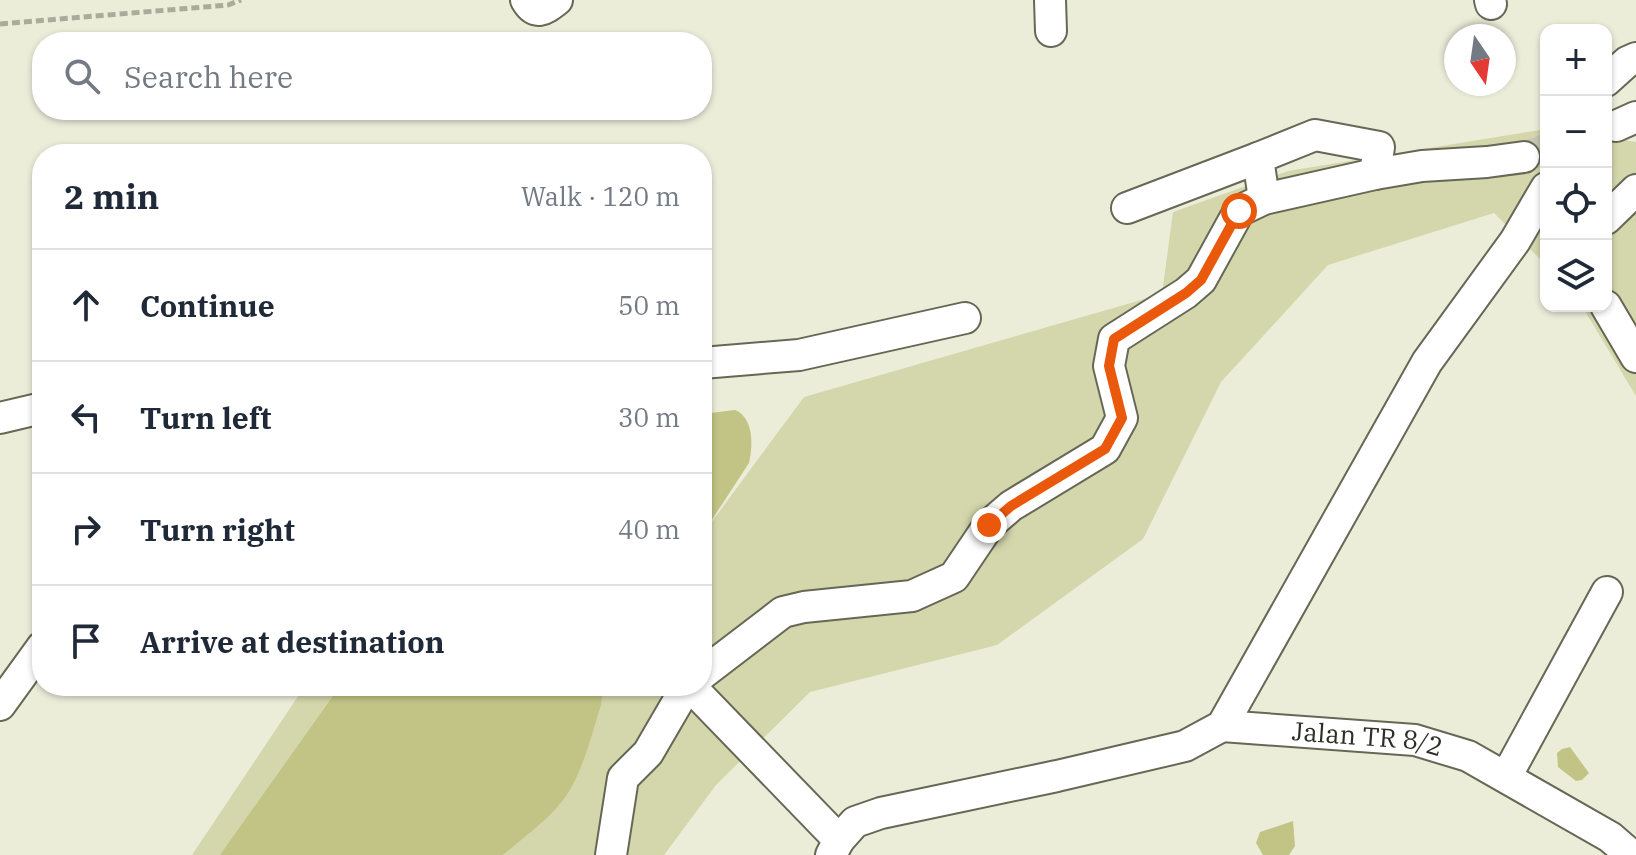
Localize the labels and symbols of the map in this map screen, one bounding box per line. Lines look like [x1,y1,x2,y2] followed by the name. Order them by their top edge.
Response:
[1444,24,1516,96] north arrow
[1221,193,1257,229] route start
[971,507,1007,543] route end
[1291,713,1447,764] street label: Jalan TR 8/2

